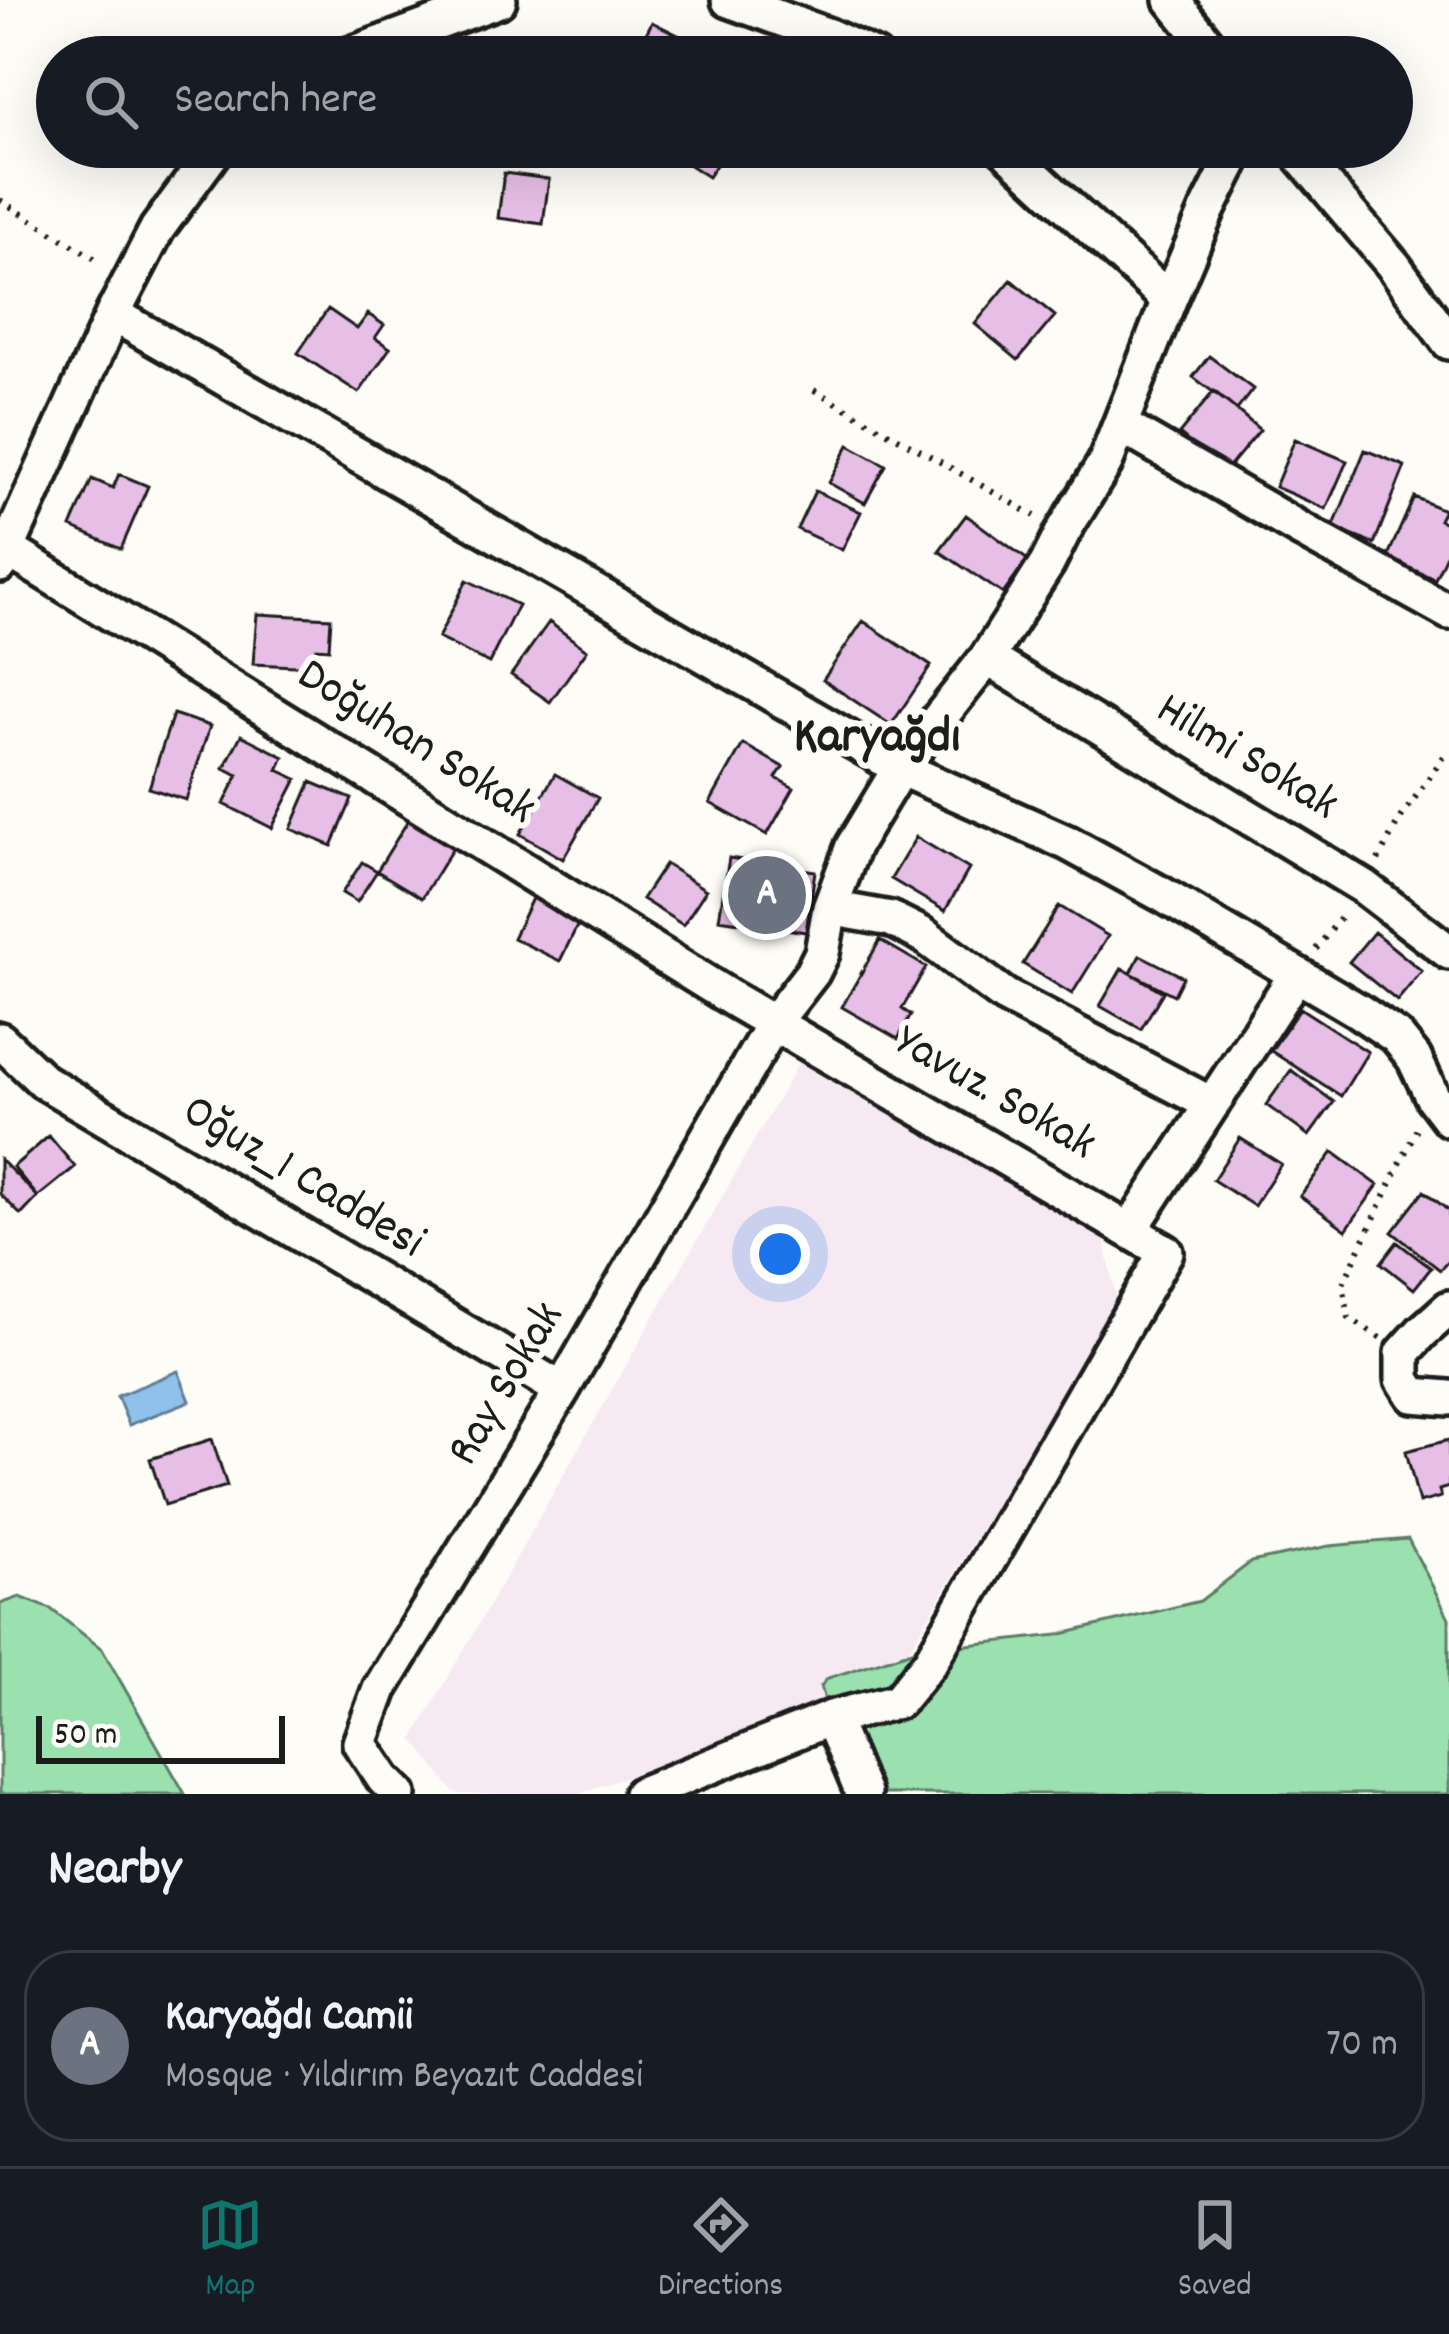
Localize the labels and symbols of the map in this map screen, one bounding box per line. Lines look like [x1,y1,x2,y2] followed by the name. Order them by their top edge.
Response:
[282,643,548,845] street label: Doğuhan Sokak
[1142,677,1350,841] street label: Hilmi Sokak
[794,704,960,776] district label: Karyağdı
[728,850,806,940] pin: A
[880,1010,1108,1180] street label: Yavuz. Sokak
[168,1079,436,1279] street label: Oğuz_1 Caddesi
[750,1224,810,1284] your location
[432,1290,584,1480] street label: Ray Sokak
[36,1710,285,1763] scale bar

